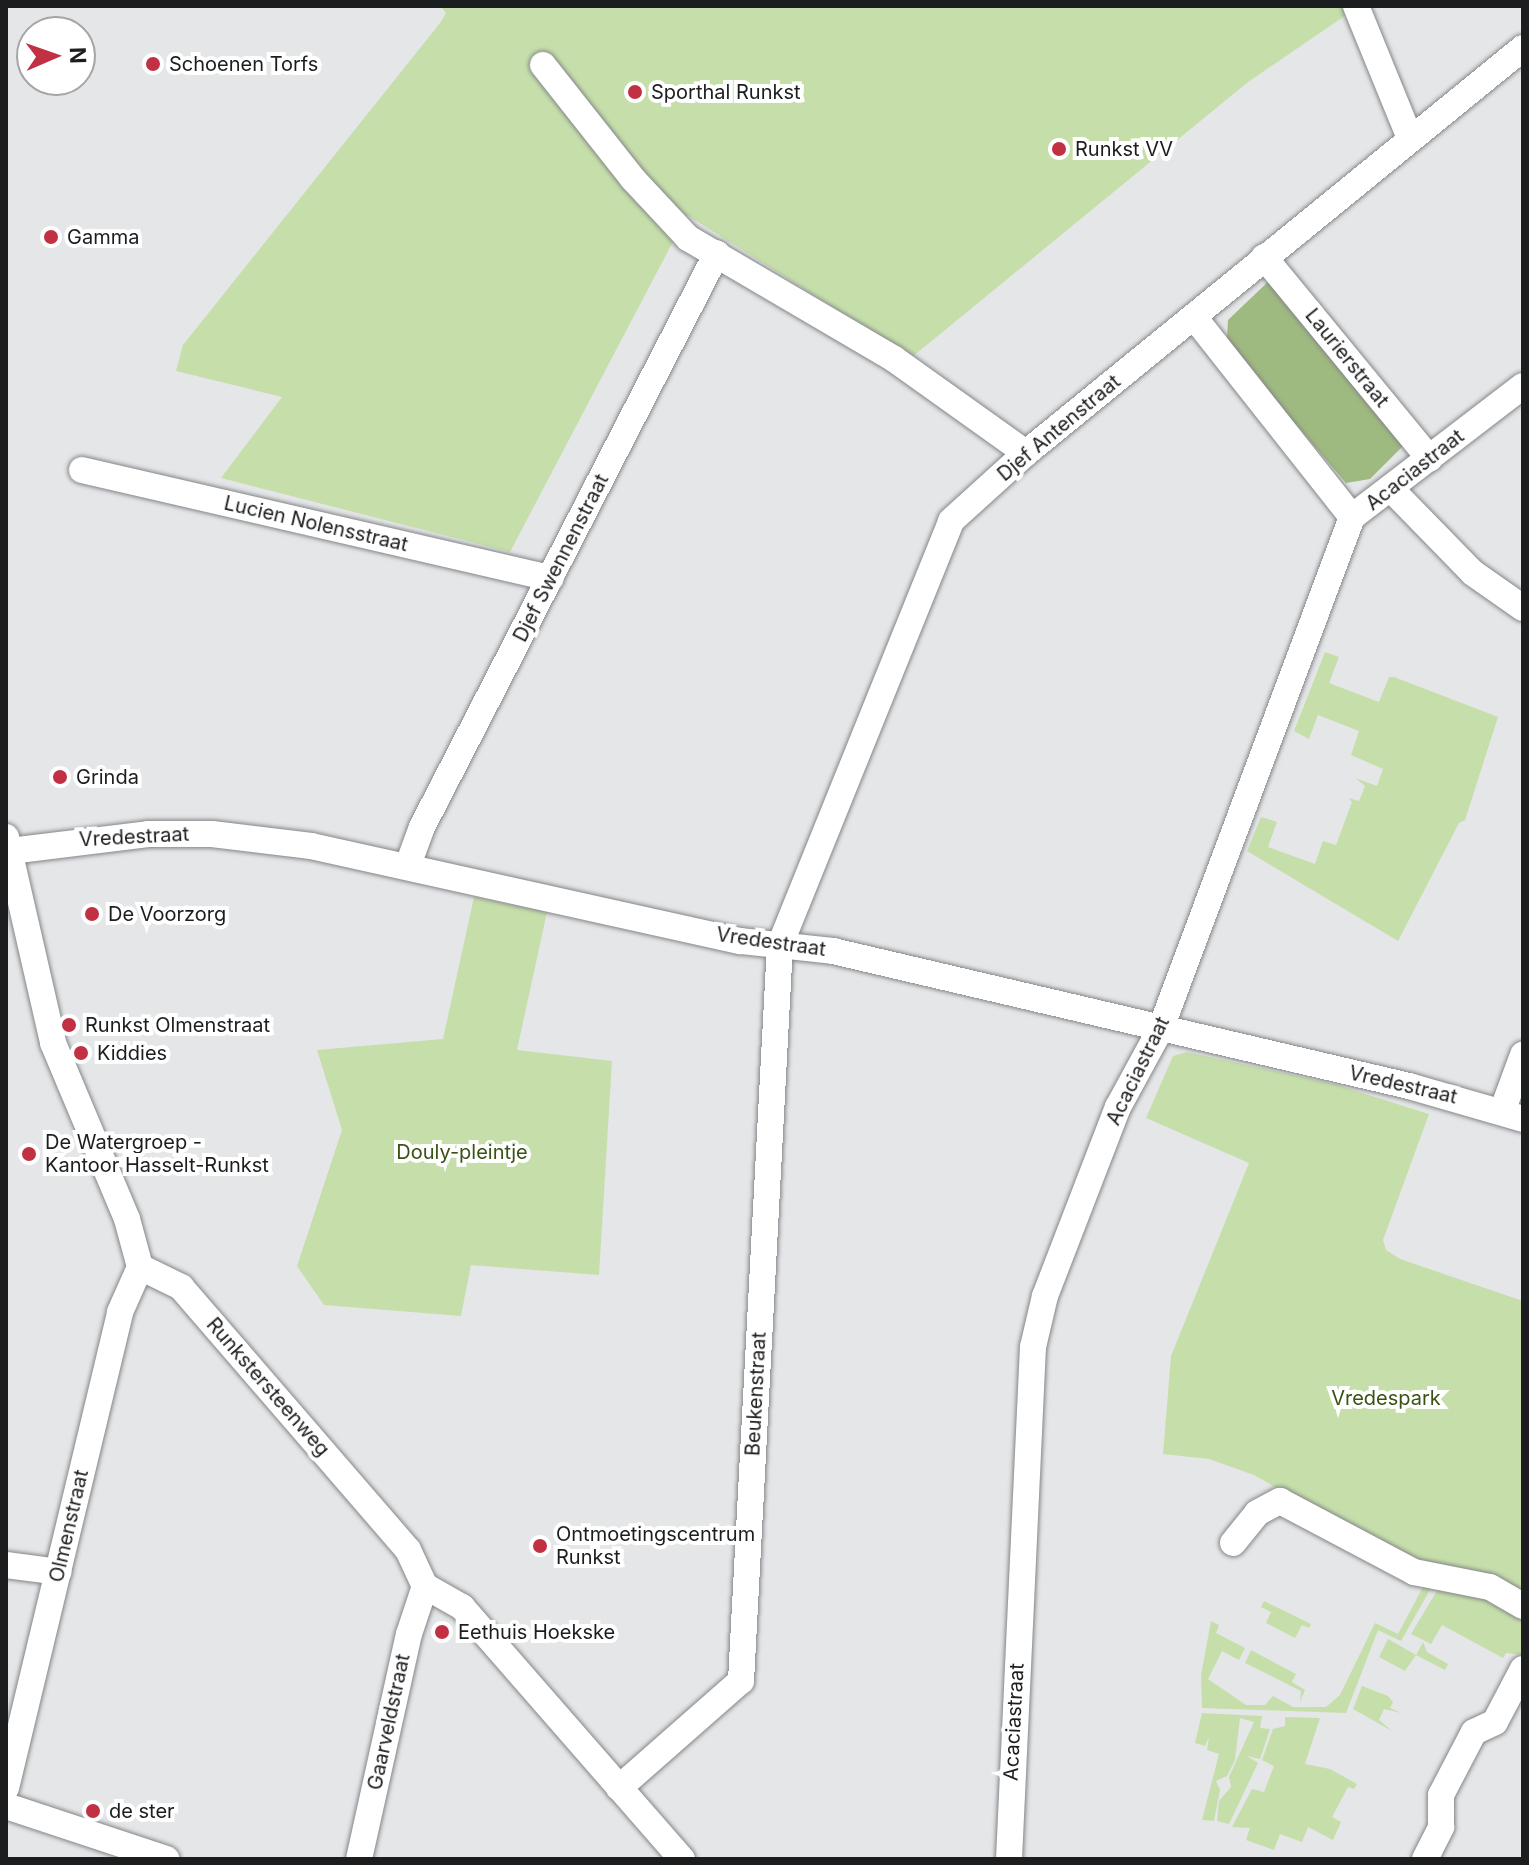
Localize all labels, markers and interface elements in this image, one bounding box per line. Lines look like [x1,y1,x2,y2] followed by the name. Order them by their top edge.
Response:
[16,16,96,96] north arrow
[65,46,91,64] text: N
[169,52,318,76] place label: Schoenen Torfs
[144,55,162,73] marker: Schoenen Torfs
[651,80,801,104] place label: Sporthal Runkst
[626,83,644,101] marker: Sporthal Runkst
[1075,137,1173,161] place label: Runkst VV
[1050,140,1068,158] marker: Runkst VV
[67,225,139,249] place label: Gamma
[42,228,60,246] marker: Gamma
[1300,304,1394,412] street label: Laurierstraat
[993,370,1125,486] street label: Djef Antenstraat
[1361,424,1469,516] street label: Acaciastraat
[508,470,614,646] street label: Djef Swennenstraat
[222,491,410,557] street label: Lucien Nolensstraat
[76,765,139,789] place label: Grinda
[51,768,69,786] marker: Grinda
[78,822,190,852] street label: Vredestraat
[108,902,226,926] place label: De Voorzorg
[83,905,101,923] marker: De Voorzorg
[715,922,827,962] street label: Vredestraat
[85,1013,270,1037] place label: Runkst Olmenstraat
[1101,1013,1175,1129] street label: Acaciastraat
[60,1016,78,1034] marker: Runkst Olmenstraat
[97,1041,167,1065] place label: Kiddies
[72,1044,90,1062] marker: Kiddies
[1347,1061,1459,1109] street label: Vredestraat
[45,1130,269,1177] place label: De Watergroep - Kantoor Hasselt-Runkst
[396,1140,528,1164] park label: Douly-pleintje
[20,1145,38,1163] marker: De Watergroep - Kantoor Hasselt-Runkst
[201,1313,335,1461] street label: Runkstersteenweg
[741,1331,771,1457] street label: Beukenstraat
[1331,1386,1441,1410] park label: Vredespark
[44,1467,94,1585] street label: Olmenstraat
[556,1522,755,1569] place label: Ontmoetingscentrum Runkst
[531,1537,549,1555] marker: Ontmoetingscentrum Runkst
[458,1620,615,1644] place label: Eethuis Hoekske
[433,1623,451,1641] marker: Eethuis Hoekske
[363,1652,415,1792] street label: Gaarveldstraat
[999,1663,1029,1781] street label: Acaciastraat
[109,1799,175,1823] place label: de ster
[84,1802,102,1820] marker: de ster

